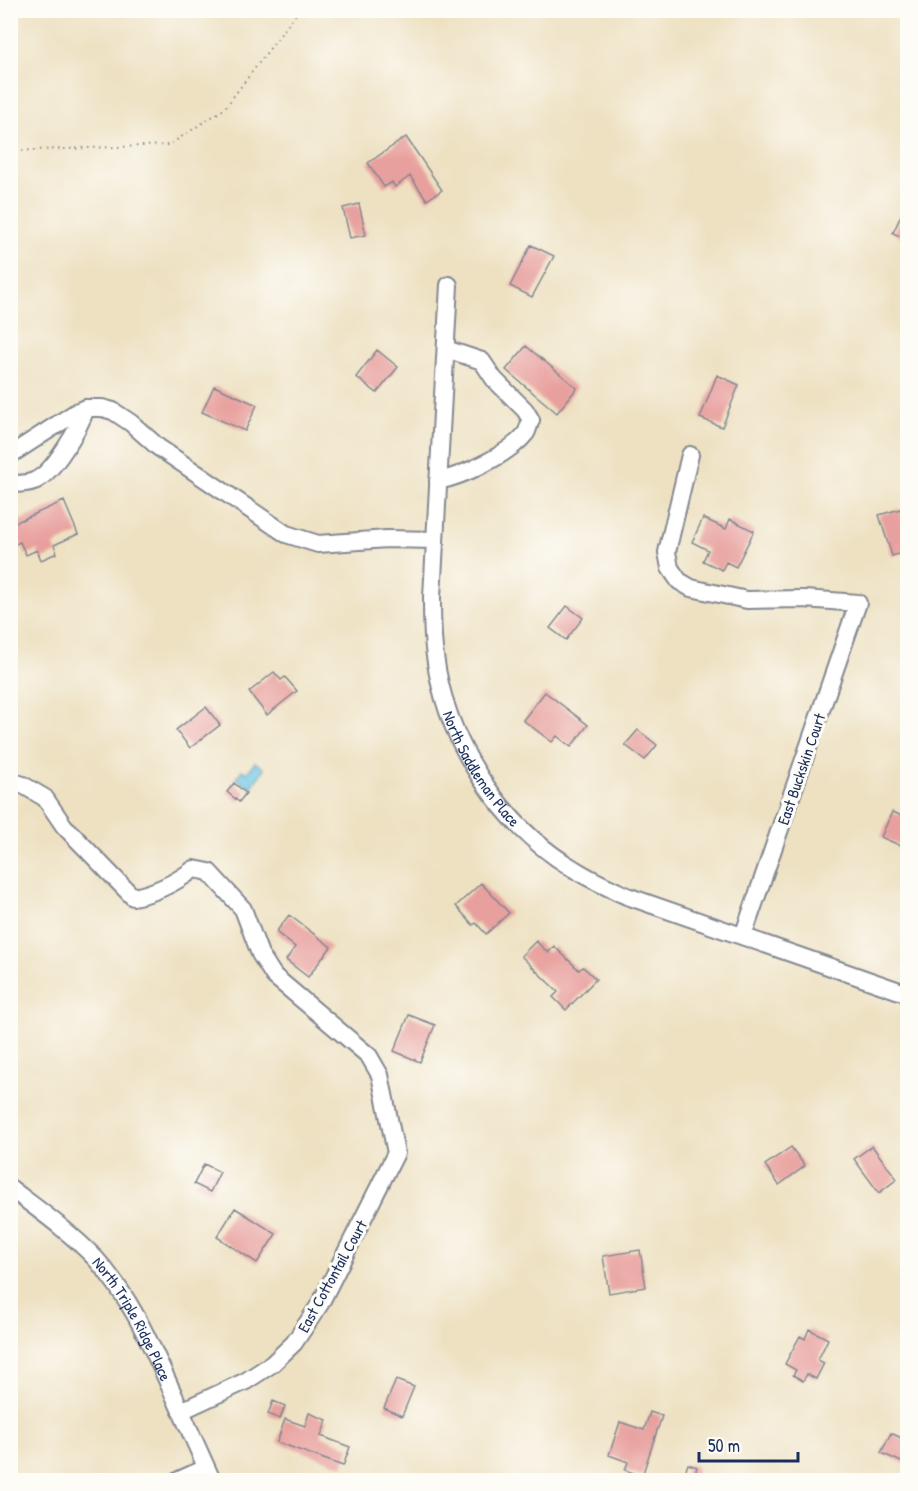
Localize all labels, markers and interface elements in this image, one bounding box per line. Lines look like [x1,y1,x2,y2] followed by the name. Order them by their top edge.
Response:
[438,708,525,832] street label: North Saddleman Place
[772,710,831,828] street label: East Buckskin Court
[292,1215,372,1336] street label: East Cottontail Court
[88,1252,177,1385] street label: North Triple Ridge Place
[699,1425,798,1463] scale bar
[708,1433,740,1458] text: 50 m

